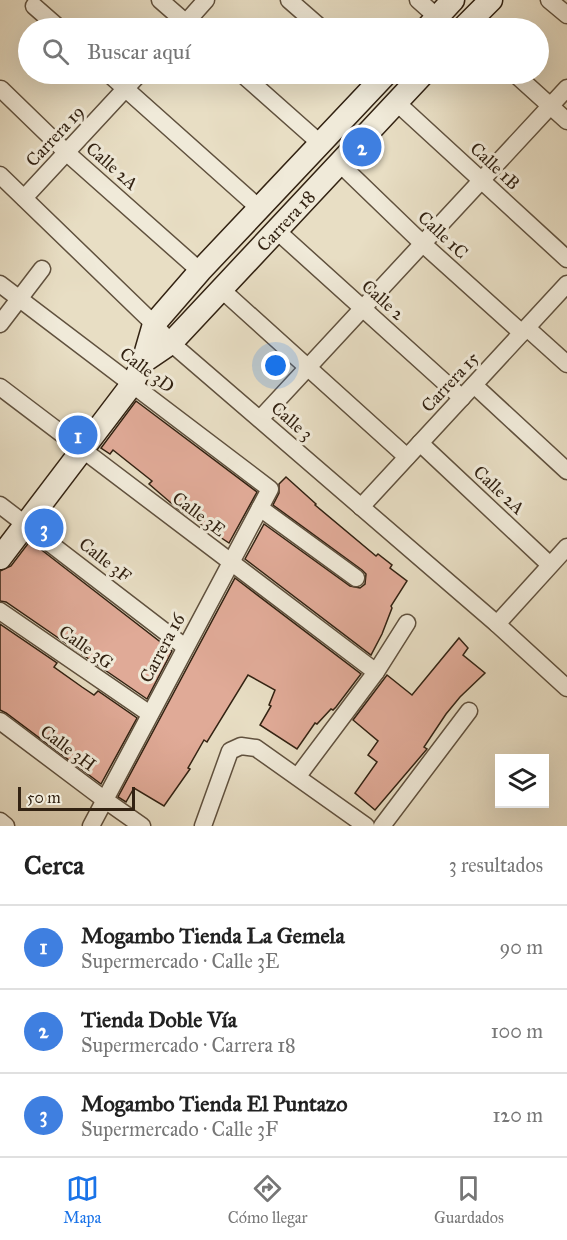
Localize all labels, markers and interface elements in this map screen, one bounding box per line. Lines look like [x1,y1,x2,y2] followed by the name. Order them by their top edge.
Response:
[18,18,549,84] search box
[39,35,72,68] icon: search
[87,38,190,65] text: Buscar aquí
[21,101,89,171] street label: Carrera 19
[342,124,382,170] pin: 2
[81,137,143,195] street label: Calle 2A
[466,138,524,194] street label: Calle 1B
[252,186,320,256] street label: Carrera 18
[413,206,473,264] street label: Calle 1C
[357,275,409,325] street label: Calle 2
[115,342,179,398] street label: Calle 3D
[417,347,484,417] street label: Carrera 15
[261,351,290,380] your location
[267,397,317,445] street label: Calle 3
[58,412,98,458] pin: 1
[469,461,529,519] street label: Calle 2A
[168,487,230,541] street label: Calle 3E
[24,506,63,550] pin: 3
[75,533,136,587] street label: Calle 3F
[135,609,190,686] street label: Carrera 16
[55,620,117,674] street label: Calle 3G
[36,720,100,776] street label: Calle 3H
[495,754,549,808] map controls
[495,754,549,808] button: layers
[18,784,135,812] scale bar
[27,788,61,807] text: 50 m
[24,849,84,881] text: Cerca
[449,853,543,877] text: 3 resultados
[81,922,345,949] text: Mogambo Tienda La Gemela
[40,935,47,959] text: 1
[500,935,543,959] text: 90 m
[81,949,279,973] text: Supermercado · Calle 3E
[81,1006,237,1033] text: Tienda Doble Vía
[39,1019,48,1043] text: 2
[491,1019,543,1043] text: 100 m
[81,1033,296,1057] text: Supermercado · Carrera 18
[81,1090,348,1117] text: Mogambo Tienda El Puntazo
[40,1103,48,1127] text: 3
[492,1103,543,1127] text: 120 m
[81,1117,278,1141] text: Supermercado · Calle 3F
[63,1172,101,1227] tab: Mapa
[228,1172,307,1227] tab: Cómo llegar
[434,1172,504,1227] tab: Guardados

